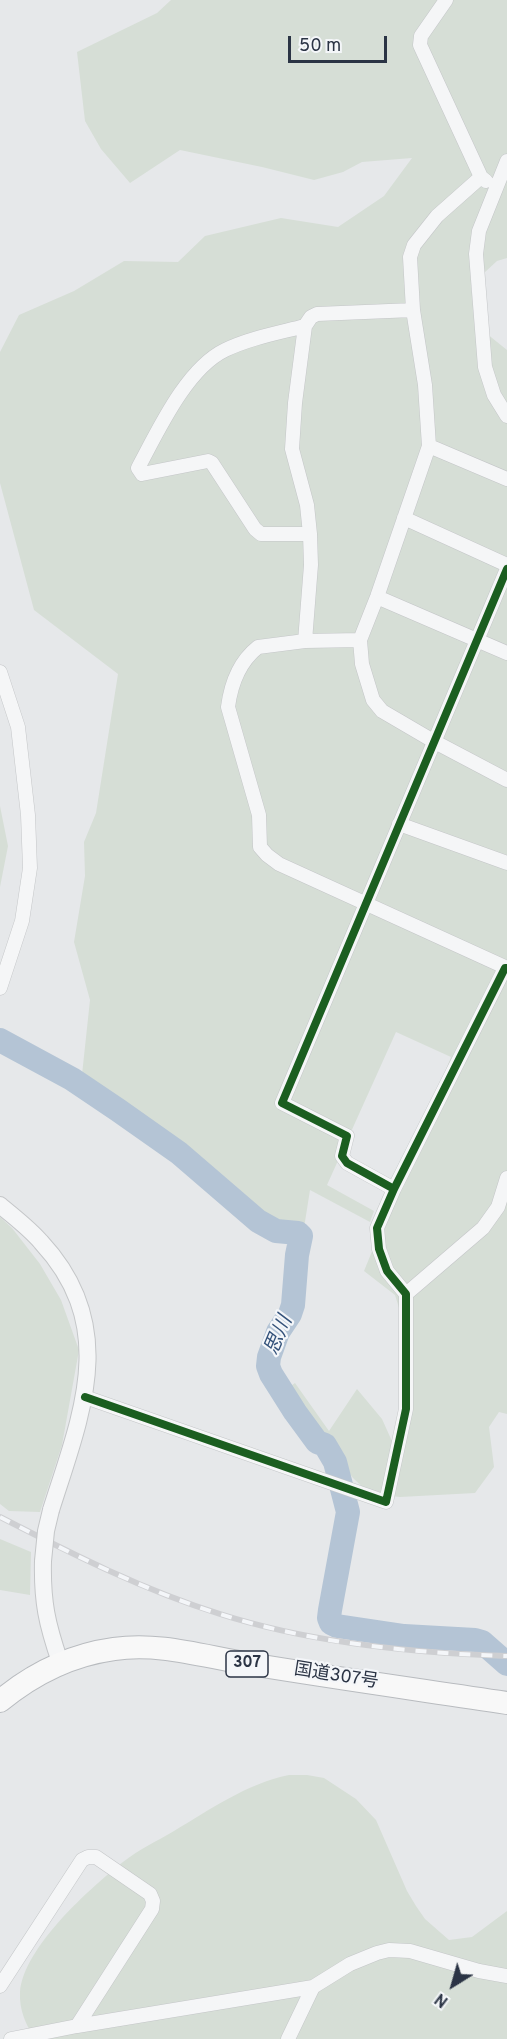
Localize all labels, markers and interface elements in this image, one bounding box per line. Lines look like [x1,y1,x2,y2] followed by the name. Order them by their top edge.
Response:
[291,24,390,62] scale bar
[299,35,341,58] text: 50 m
[261,1313,299,1359] water label: 思川
[226,1651,268,1677] road number: 307
[292,1660,380,1694] street label: 国道307号
[423,1955,483,2015] north arrow
[432,1988,453,2011] text: N

